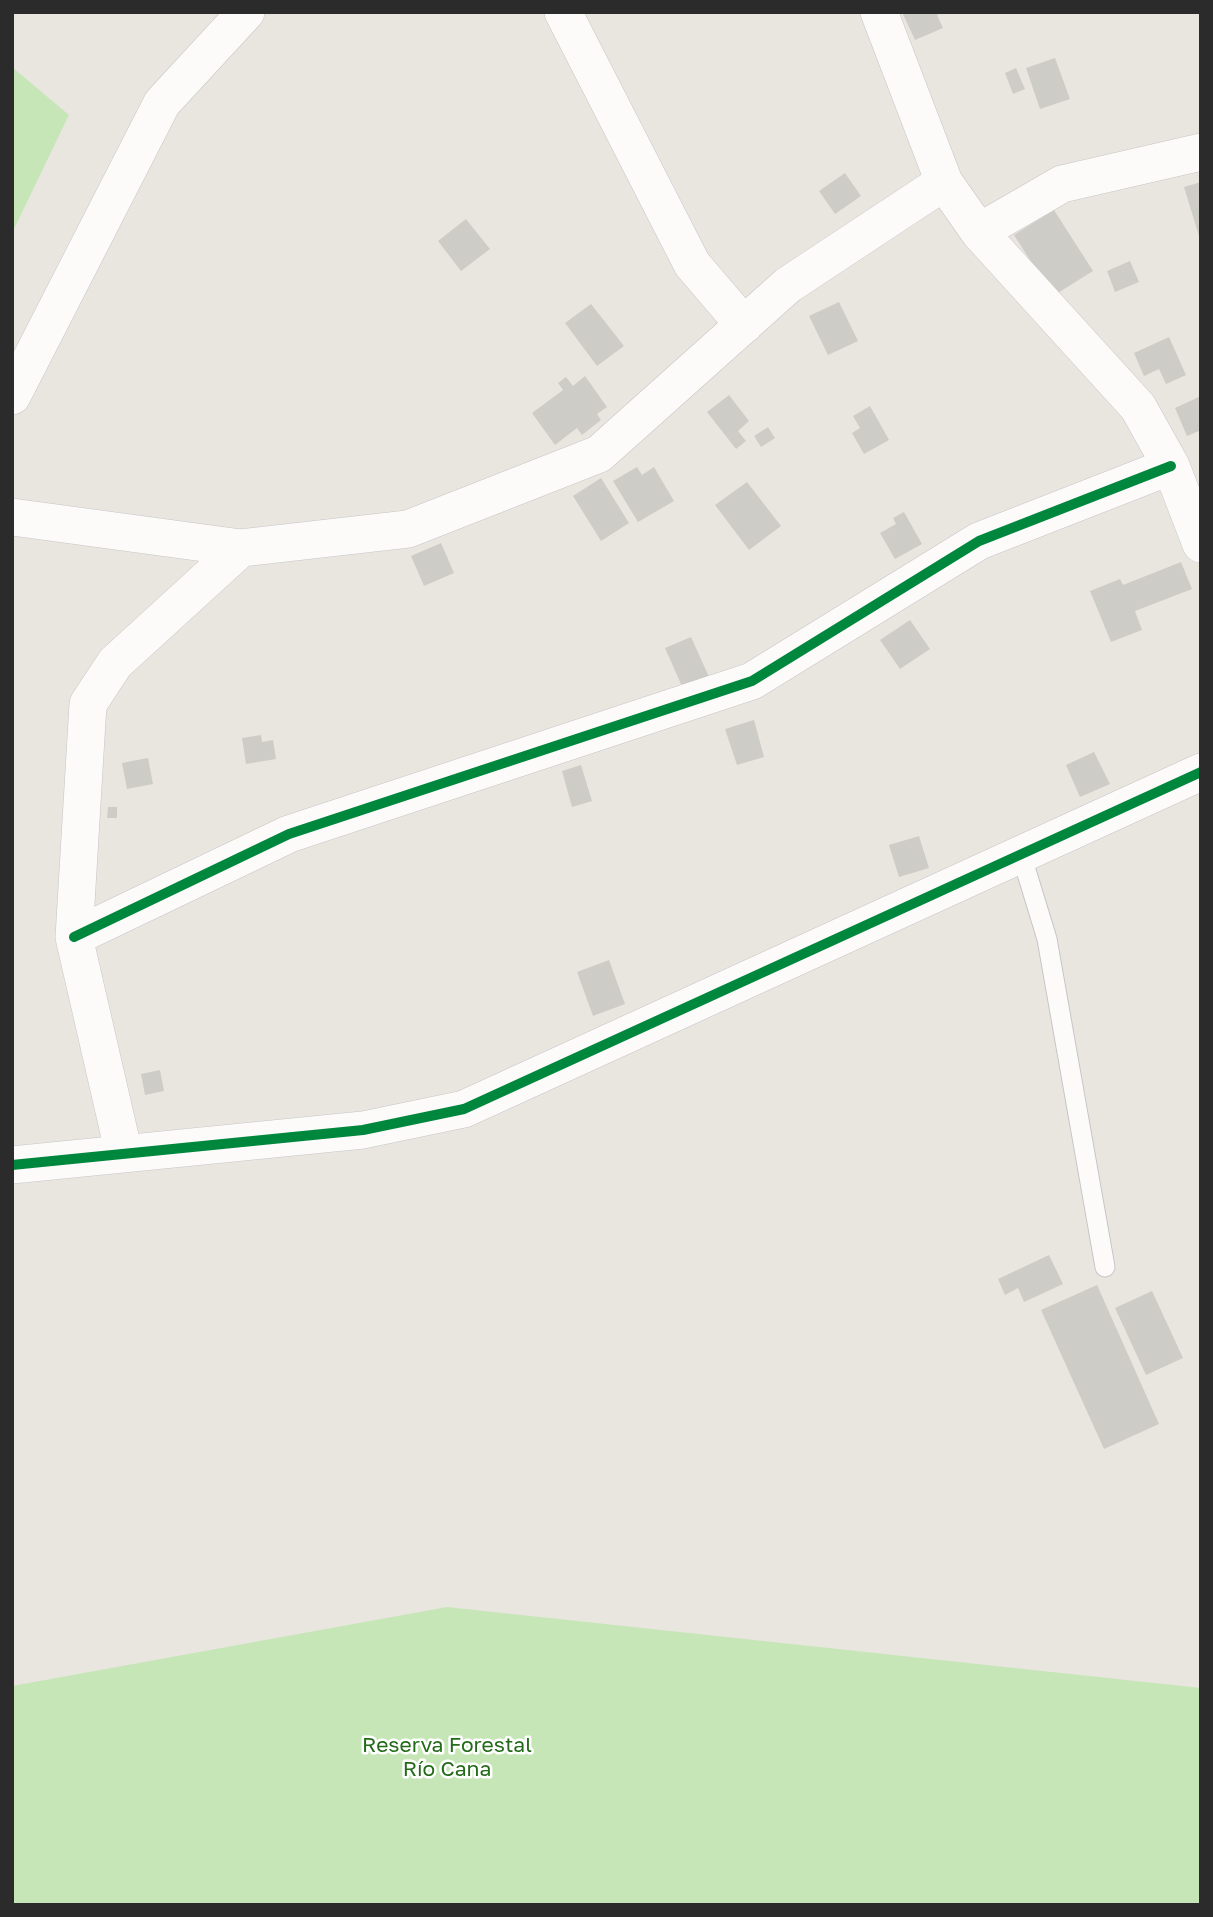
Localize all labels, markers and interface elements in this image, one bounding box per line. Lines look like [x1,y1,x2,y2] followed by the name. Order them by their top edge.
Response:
[362,1732,532,1782] park label: Reserva Forestal Río Cana

